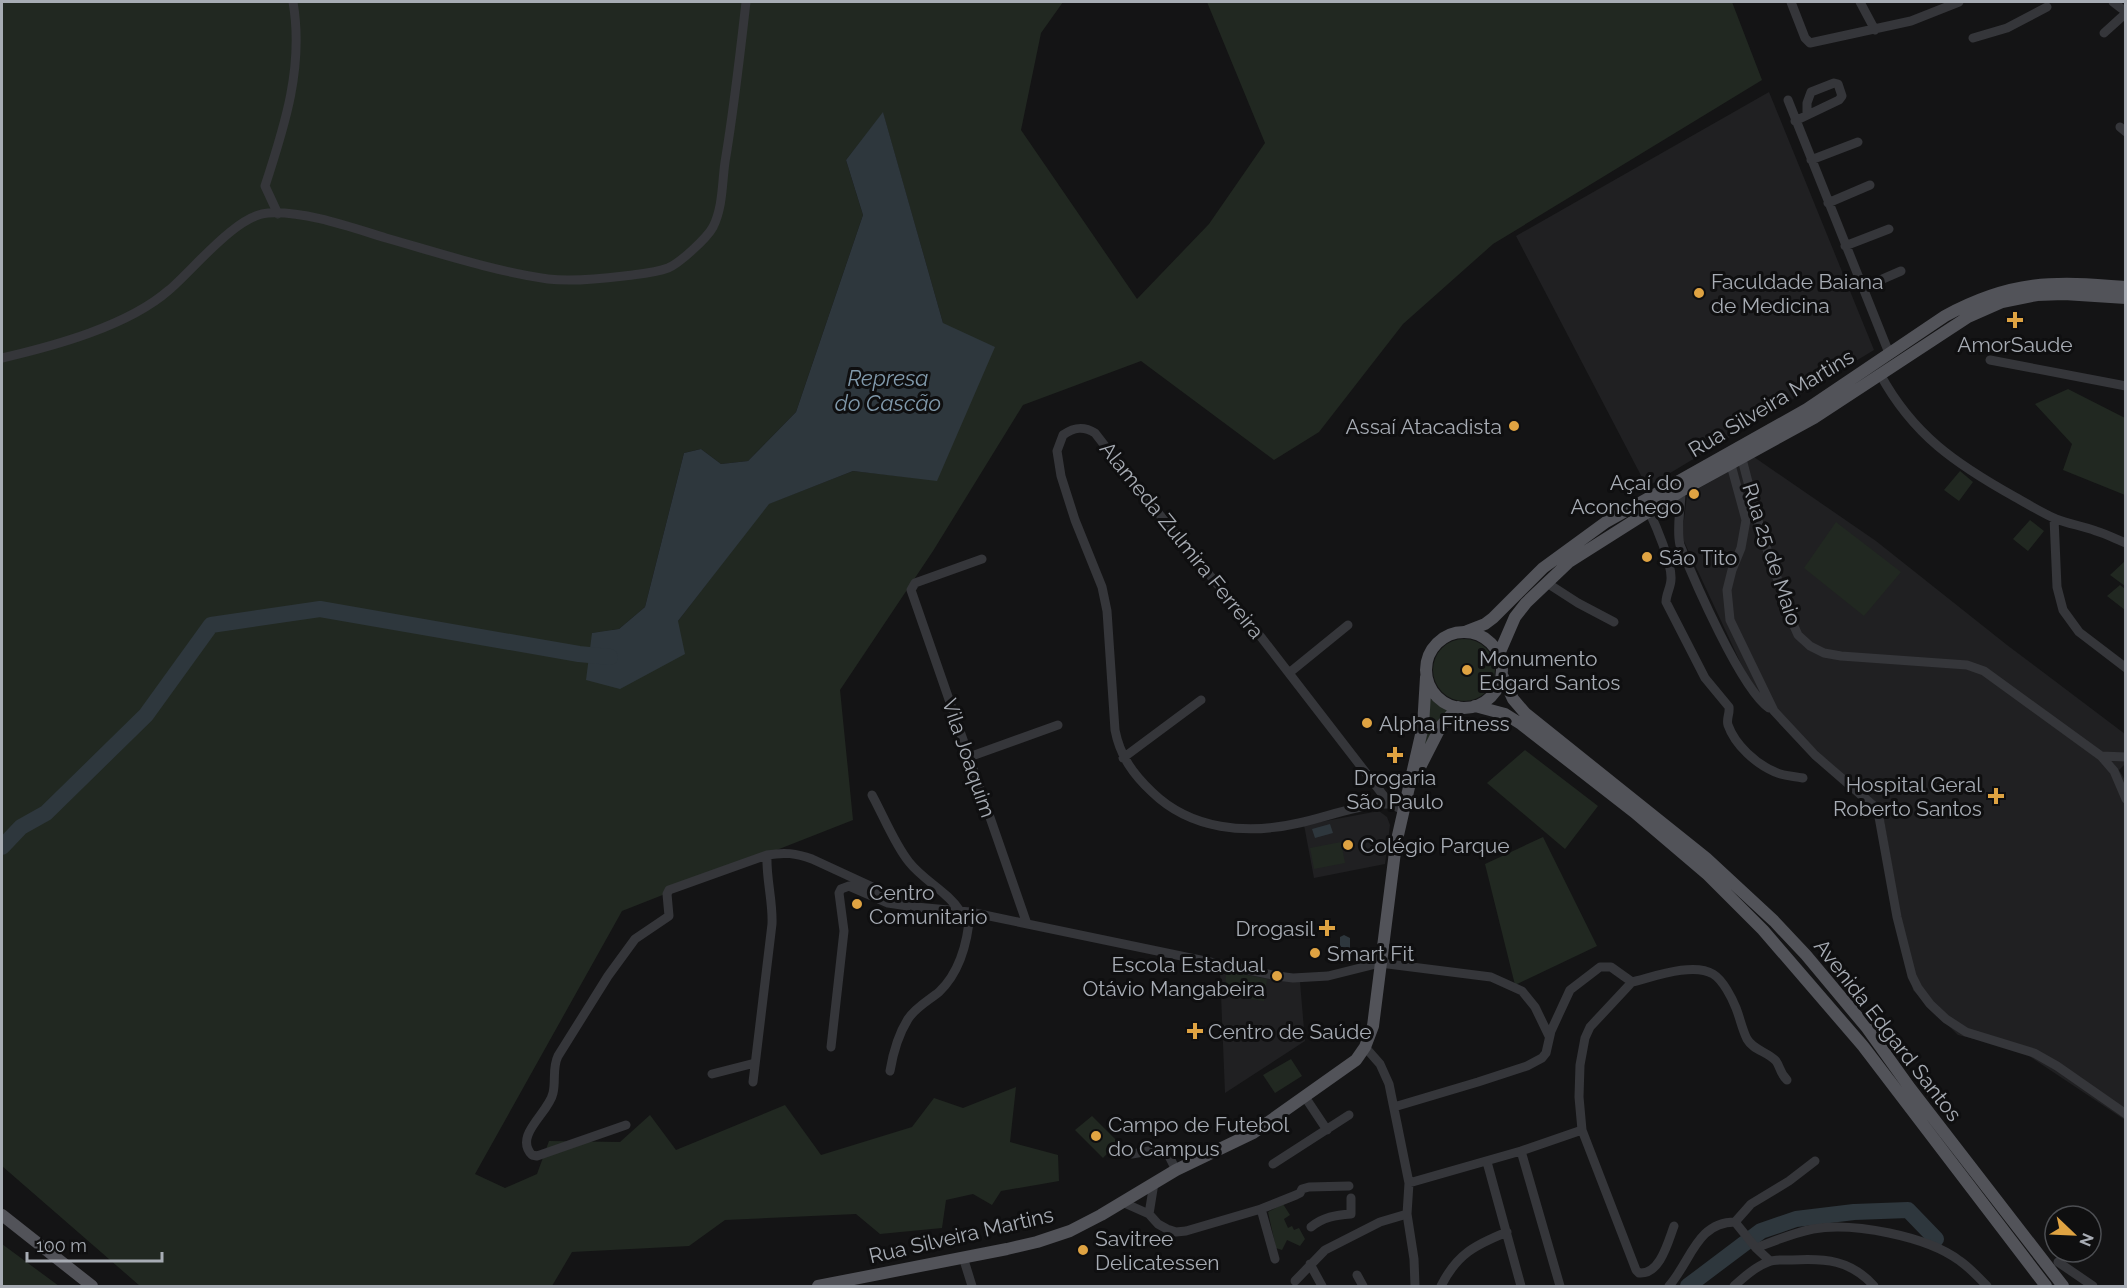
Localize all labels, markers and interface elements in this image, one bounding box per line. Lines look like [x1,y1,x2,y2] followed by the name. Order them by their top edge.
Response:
[1711,269,1884,318] place label: Faculdade Baiana de Medicina
[1692,286,1706,300] marker: Faculdade Baiana de Medicina
[2006,311,2024,329] marker: AmorSaude
[1957,332,2073,357] place label: AmorSaude
[1684,344,1858,462] street label: Rua Silveira Martins
[835,365,941,416] water label: Represa do Cascão
[1345,414,1502,439] place label: Assaí Atacadista
[1507,419,1521,433] marker: Assaí Atacadista
[1095,437,1269,643] street label: Alameda Zulmira Ferreira
[1570,470,1682,519] place label: Açaí do Aconchego
[1737,480,1807,628] street label: Rua 25 de Maio
[1687,487,1701,501] marker: Açaí do Aconchego
[1659,545,1737,570] place label: São Tito
[1640,550,1654,564] marker: São Tito
[1479,646,1620,695] place label: Monumento Edgard Santos
[1460,663,1474,677] marker: Monumento Edgard Santos
[937,695,1001,821] street label: Vila Joaquim
[1379,711,1510,736] place label: Alpha Fitness
[1360,716,1374,730] marker: Alpha Fitness
[1388,748,1402,762] marker: Drogaria São Paulo
[1346,765,1444,814] place label: Drogaria São Paulo
[1833,772,1982,821] place label: Hospital Geral Roberto Santos
[1987,787,2005,805] marker: Hospital Geral Roberto Santos
[1360,833,1510,858] place label: Colégio Parque
[1341,838,1355,852] marker: Colégio Parque
[869,880,987,929] place label: Centro Comunitario
[850,897,864,911] marker: Centro Comunitario
[1236,916,1315,941] place label: Drogasil
[1320,921,1334,935] marker: Drogasil
[1809,934,1967,1126] street label: Avenida Edgard Santos
[1327,941,1414,966] place label: Smart Fit
[1308,946,1322,960] marker: Smart Fit
[1082,952,1265,1001] place label: Escola Estadual Otávio Mangabeira
[1270,969,1284,983] marker: Escola Estadual Otávio Mangabeira
[1208,1019,1372,1044] place label: Centro de Saúde
[1186,1022,1204,1040] marker: Centro de Saúde
[1108,1112,1289,1161] place label: Campo de Futebol do Campus
[1089,1129,1103,1143] marker: Campo de Futebol do Campus
[866,1202,1056,1268] street label: Rua Silveira Martins
[2043,1204,2103,1264] north arrow
[27,1225,162,1263] scale bar
[1095,1226,1220,1275] place label: Savitree Delicatessen
[2075,1230,2097,1249] text: N
[36,1235,87,1256] text: 100 m
[1076,1243,1090,1257] marker: Savitree Delicatessen

